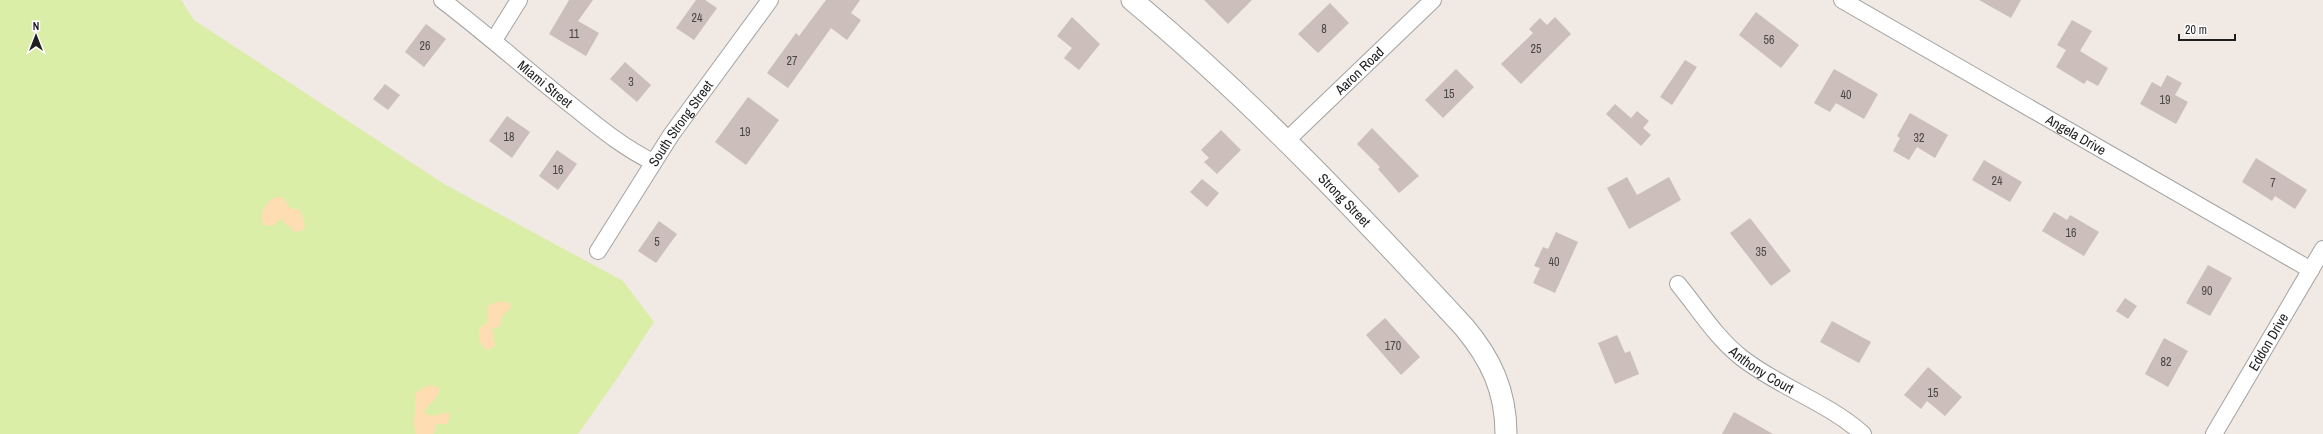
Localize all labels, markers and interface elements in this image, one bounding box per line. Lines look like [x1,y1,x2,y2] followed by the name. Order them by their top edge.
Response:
[692,10,703,26] house number: 24
[16,16,56,56] north arrow
[2179,16,2235,42] scale bar
[33,19,39,33] text: N
[1321,21,1327,37] house number: 8
[2185,22,2207,38] text: 20 m
[569,26,580,42] house number: 11
[1764,32,1774,48] house number: 56
[420,38,430,54] house number: 26
[1531,41,1542,57] house number: 25
[1330,43,1388,99] street label: Aaron Road
[787,53,798,69] house number: 27
[514,56,576,112] street label: Miami Street
[628,74,634,90] house number: 3
[644,77,717,170] street label: South Strong Street
[1444,86,1455,102] house number: 15
[1841,87,1851,103] house number: 40
[2160,92,2170,108] house number: 19
[2042,110,2109,159] street label: Angela Drive
[740,124,750,140] house number: 19
[504,129,514,145] house number: 18
[1914,130,1924,146] house number: 32
[553,162,563,178] house number: 16
[1315,169,1375,231] street label: Strong Street
[1992,173,2003,189] house number: 24
[2270,175,2276,191] house number: 7
[2066,225,2076,241] house number: 16
[654,234,660,250] house number: 5
[1756,244,1767,260] house number: 35
[1549,254,1559,270] house number: 40
[2202,283,2212,299] house number: 90
[2244,310,2292,374] street label: Eddon Drive
[1385,338,1401,354] house number: 170
[1725,342,1797,397] street label: Anthony Court
[2161,354,2171,370] house number: 82
[1928,385,1939,401] house number: 15

